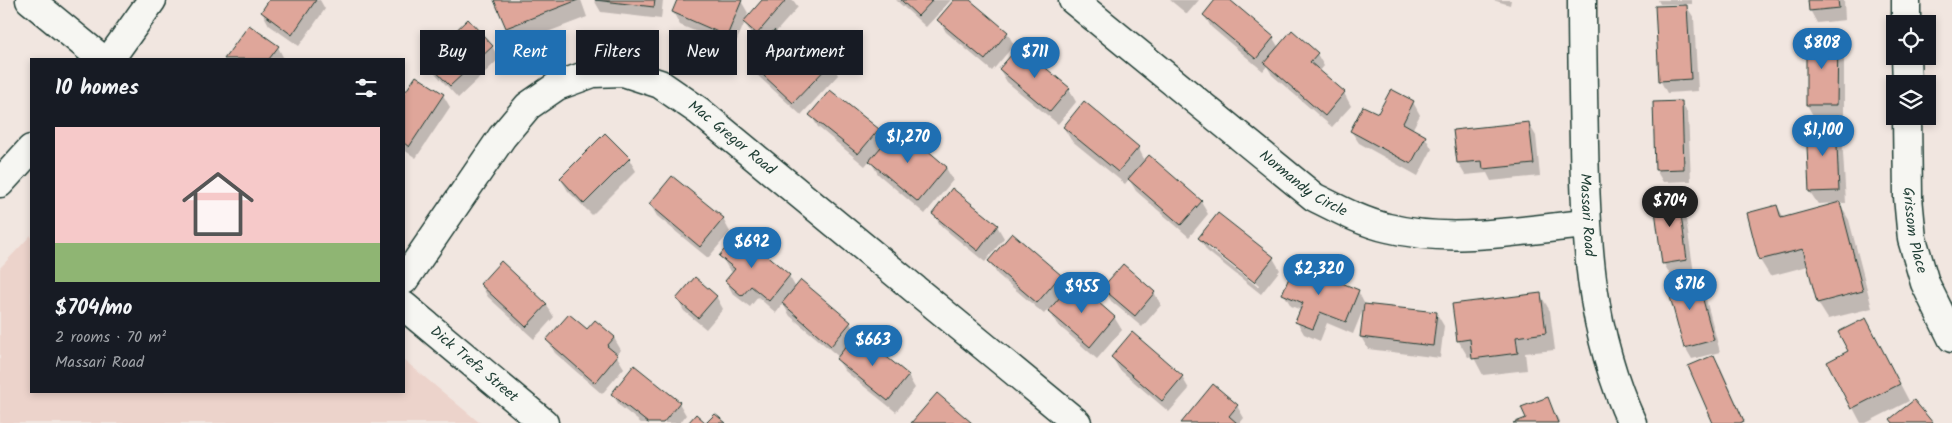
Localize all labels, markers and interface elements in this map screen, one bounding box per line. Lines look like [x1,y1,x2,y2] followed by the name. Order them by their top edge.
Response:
[1886,15,1936,125] map controls
[1886,15,1936,65] button: locate
[1792,28,1852,70] pin: $808
[420,30,485,75] chip: Buy
[495,30,566,75] chip: Rent
[576,30,659,75] chip: Filters
[669,30,737,75] chip: New
[747,30,863,75] chip: Apartment
[1804,31,1840,56] text: $808
[1005,36,1065,79] pin: $711
[1022,40,1048,65] text: $711
[55,72,139,105] text: 10 homes
[352,74,380,102] icon: filters
[1886,75,1936,125] button: layers
[683,95,781,182] street label: Mac Gregor Road
[1782,114,1864,157] pin: $1,100
[1803,118,1843,143] text: $1,100
[867,121,949,164] pin: $1,270
[886,125,930,150] text: $1,270
[1253,144,1351,224] street label: Normandy Circle
[173,159,263,249] icon: home
[1573,173,1601,258] street label: Massari Road
[1640,186,1700,228] pin: $704
[1896,187,1934,277] street label: Grissom Place
[1653,189,1687,214] text: $704
[722,226,782,269] pin: $692
[734,230,770,255] text: $692
[1278,254,1360,296] pin: $2,320
[1294,257,1344,282] text: $2,320
[1660,268,1720,311] pin: $716
[1052,272,1112,314] pin: $955
[1675,272,1705,297] text: $716
[1065,275,1099,300] text: $955
[55,292,132,325] text: $704/mo
[424,320,524,409] street label: Dick Trefz Street
[843,324,903,367] pin: $663
[55,325,166,350] text: 2 rooms · 70 m²
[855,328,891,353] text: $663
[55,350,144,375] text: Massari Road

